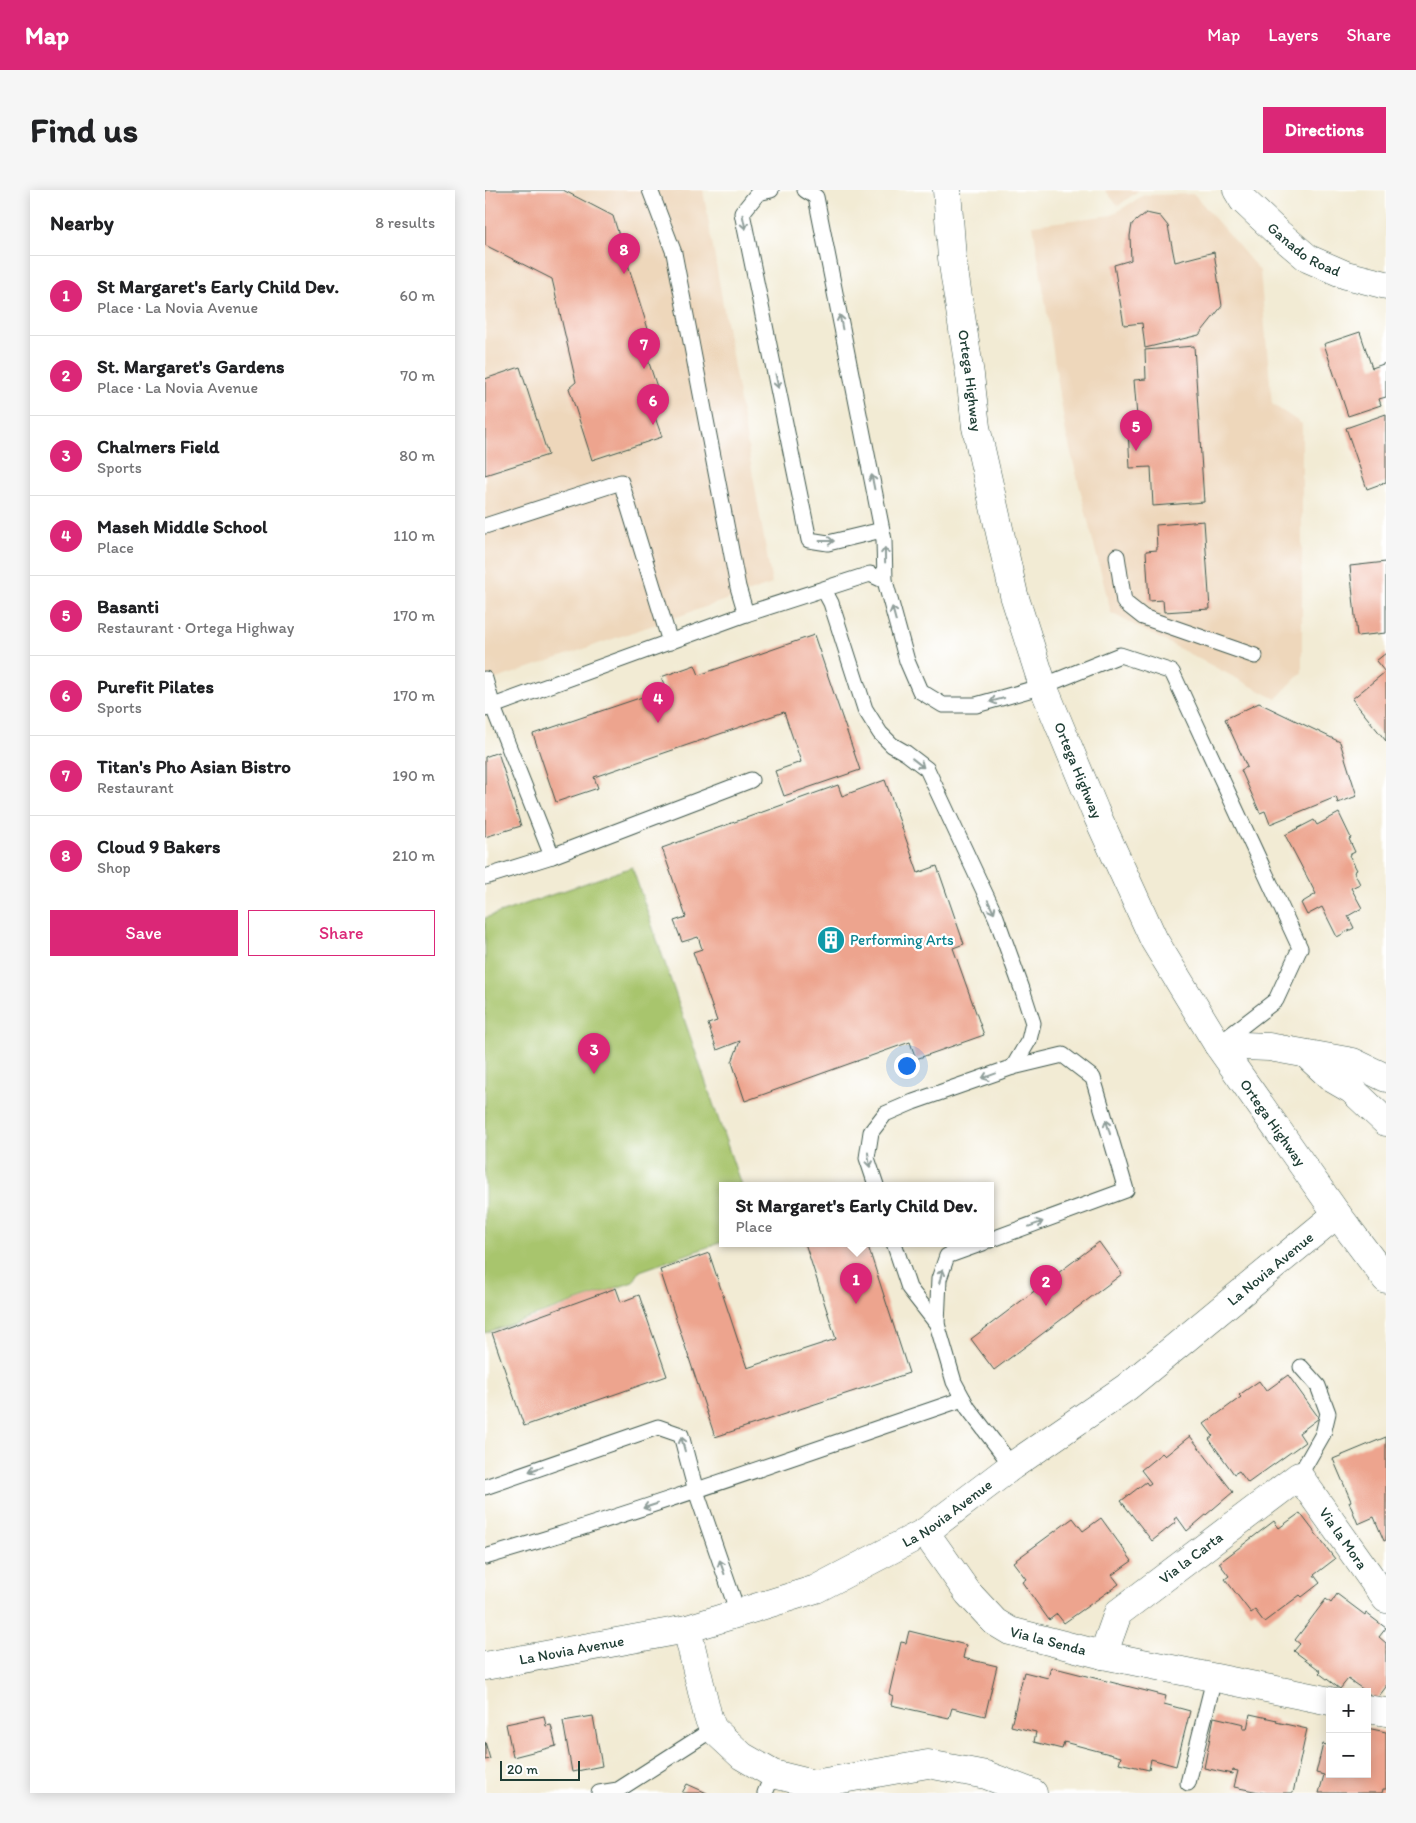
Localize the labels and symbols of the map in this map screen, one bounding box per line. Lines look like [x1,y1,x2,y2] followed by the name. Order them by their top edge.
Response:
[740,214,749,230] one-way arrow
[1264,219,1343,281] street label: Ganado Road
[608,233,640,274] pin: 8
[836,315,845,331] one-way arrow
[628,328,660,369] pin: 7
[954,328,986,433] street label: Ortega Highway
[772,373,782,389] one-way arrow
[637,384,669,425] pin: 6
[1120,410,1152,451] pin: 5
[867,474,877,490] one-way arrow
[819,536,835,546] one-way arrow
[880,548,890,564] one-way arrow
[889,607,898,623] one-way arrow
[642,682,674,723] pin: 4
[989,695,1005,705] one-way arrow
[1050,719,1106,821] street label: Ortega Highway
[912,757,925,768] one-way arrow
[987,899,997,914] one-way arrow
[816,925,846,955] building icon: Performing Arts
[850,931,954,949] place label: Performing Arts
[578,1033,610,1074] pin: 3
[894,1053,920,1079] your location
[982,1072,998,1081] one-way arrow
[1236,1076,1310,1170] street label: Ortega Highway
[1102,1119,1112,1135] one-way arrow
[865,1152,875,1168] one-way arrow
[1028,1218,1043,1227] one-way arrow
[1224,1228,1317,1310] street label: La Novia Avenue
[840,1263,872,1304] pin: 1
[1030,1265,1062,1306] pin: 2
[937,1268,946,1284] one-way arrow
[678,1436,687,1452] one-way arrow
[528,1465,544,1475] one-way arrow
[899,1475,996,1551] street label: La Novia Avenue
[642,1502,658,1511] one-way arrow
[1315,1504,1371,1573] street label: Via la Mora
[1156,1528,1227,1588] street label: Via la Carta
[717,1560,726,1576] one-way arrow
[1008,1622,1089,1659] street label: Via la Senda
[518,1632,625,1669] street label: La Novia Avenue
[500,1758,580,1781] scale bar

